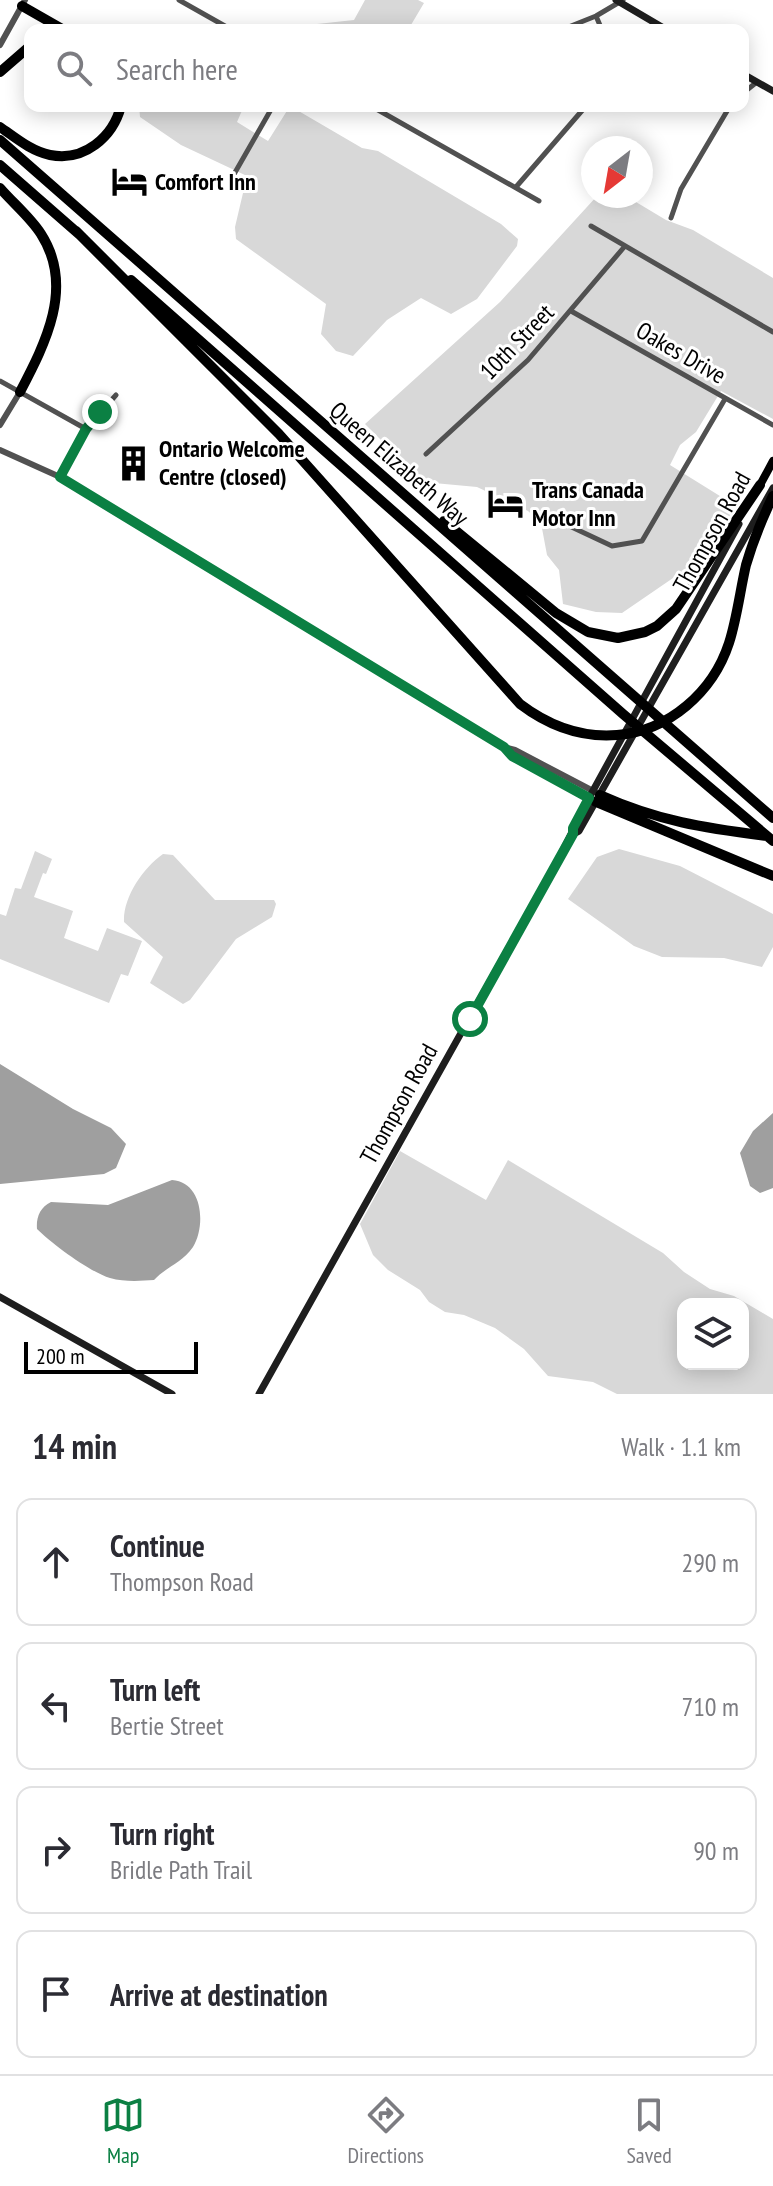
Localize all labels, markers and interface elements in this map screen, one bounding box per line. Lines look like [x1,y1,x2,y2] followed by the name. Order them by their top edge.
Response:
[24,24,749,112] search box
[52,46,96,90] icon: search
[116,49,238,88] text: Search here
[581,136,653,208] north arrow
[110,163,148,201] hotel icon: Comfort Inn
[155,166,256,197] place label: Comfort Inn
[473,297,561,386] street label: 10th Street
[631,314,732,391] street label: Oakes Drive
[82,394,118,430] route end
[323,395,475,533] street label: Queen Elizabeth Way
[159,433,305,492] place label: Ontario Welcome Centre (closed)
[114,444,152,482] building icon: Ontario Welcome Centre (closed)
[666,466,757,597] street label: Thompson Road
[532,474,644,533] place label: Trans Canada Motor Inn
[487,485,525,523] hotel icon: Trans Canada Motor Inn
[452,1001,488,1037] route start
[353,1038,444,1169] street label: Thompson Road
[677,1298,749,1370] map controls
[677,1298,749,1370] button: layers
[24,1338,198,1374] scale bar
[36,1342,85,1370] text: 200 m
[32,1424,117,1468] text: 14 min
[621,1430,741,1463] text: Walk · 1.1 km
[110,1526,205,1565] text: Continue
[34,1540,78,1584] icon: ahead
[681,1546,739,1579] text: 290 m
[110,1565,254,1598] text: Thompson Road
[110,1670,200,1709] text: Turn left
[34,1684,78,1728] icon: left
[681,1690,739,1723] text: 710 m
[110,1709,224,1742] text: Bertie Street
[110,1814,214,1853] text: Turn right
[34,1828,78,1872] icon: right
[693,1834,739,1867] text: 90 m
[110,1853,252,1886] text: Bridle Path Trail
[34,1972,78,2016] icon: arrive
[110,1975,328,2014] text: Arrive at destination
[101,2093,145,2169] tab: Map
[348,2093,424,2169] tab: Directions
[626,2093,672,2169] tab: Saved

